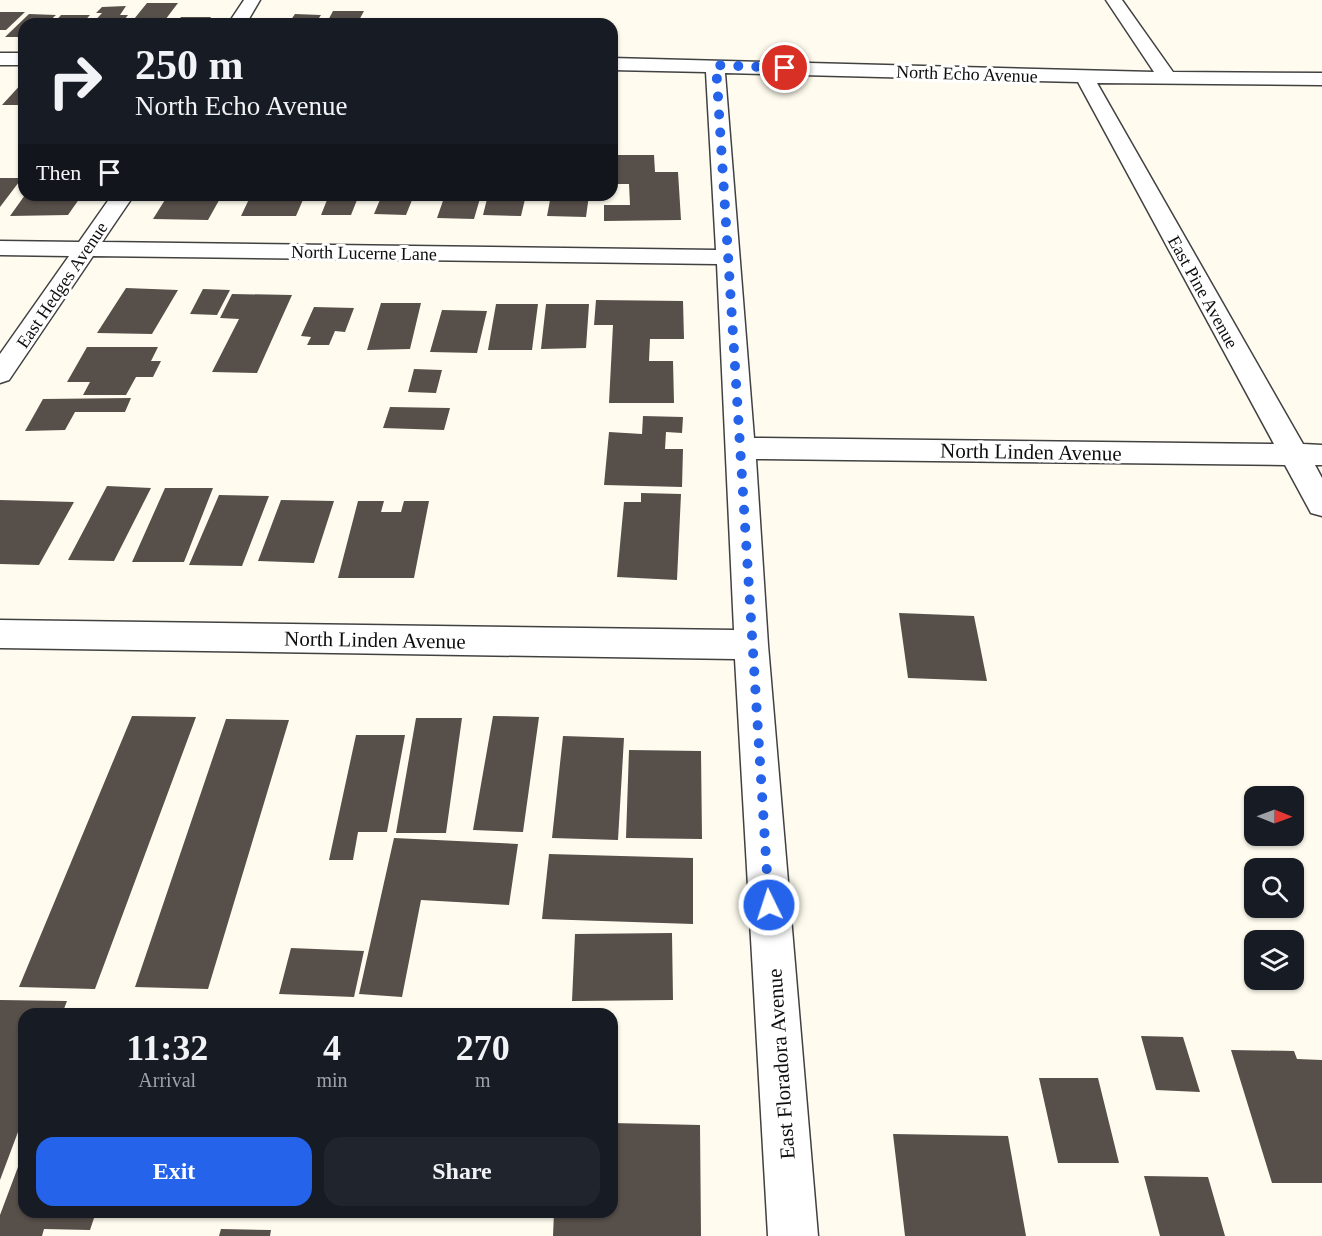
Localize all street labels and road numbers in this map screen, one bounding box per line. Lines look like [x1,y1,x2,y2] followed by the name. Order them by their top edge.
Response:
[896,62,1038,86] street label: North Echo Avenue
[12,218,112,352] street label: East Hedges Avenue
[1164,232,1242,352] street label: East Pine Avenue
[291,242,437,264] street label: North Lucerne Lane
[940,438,1122,466] street label: North Linden Avenue
[284,626,466,654] street label: North Linden Avenue
[762,968,800,1160] street label: East Floradora Avenue

